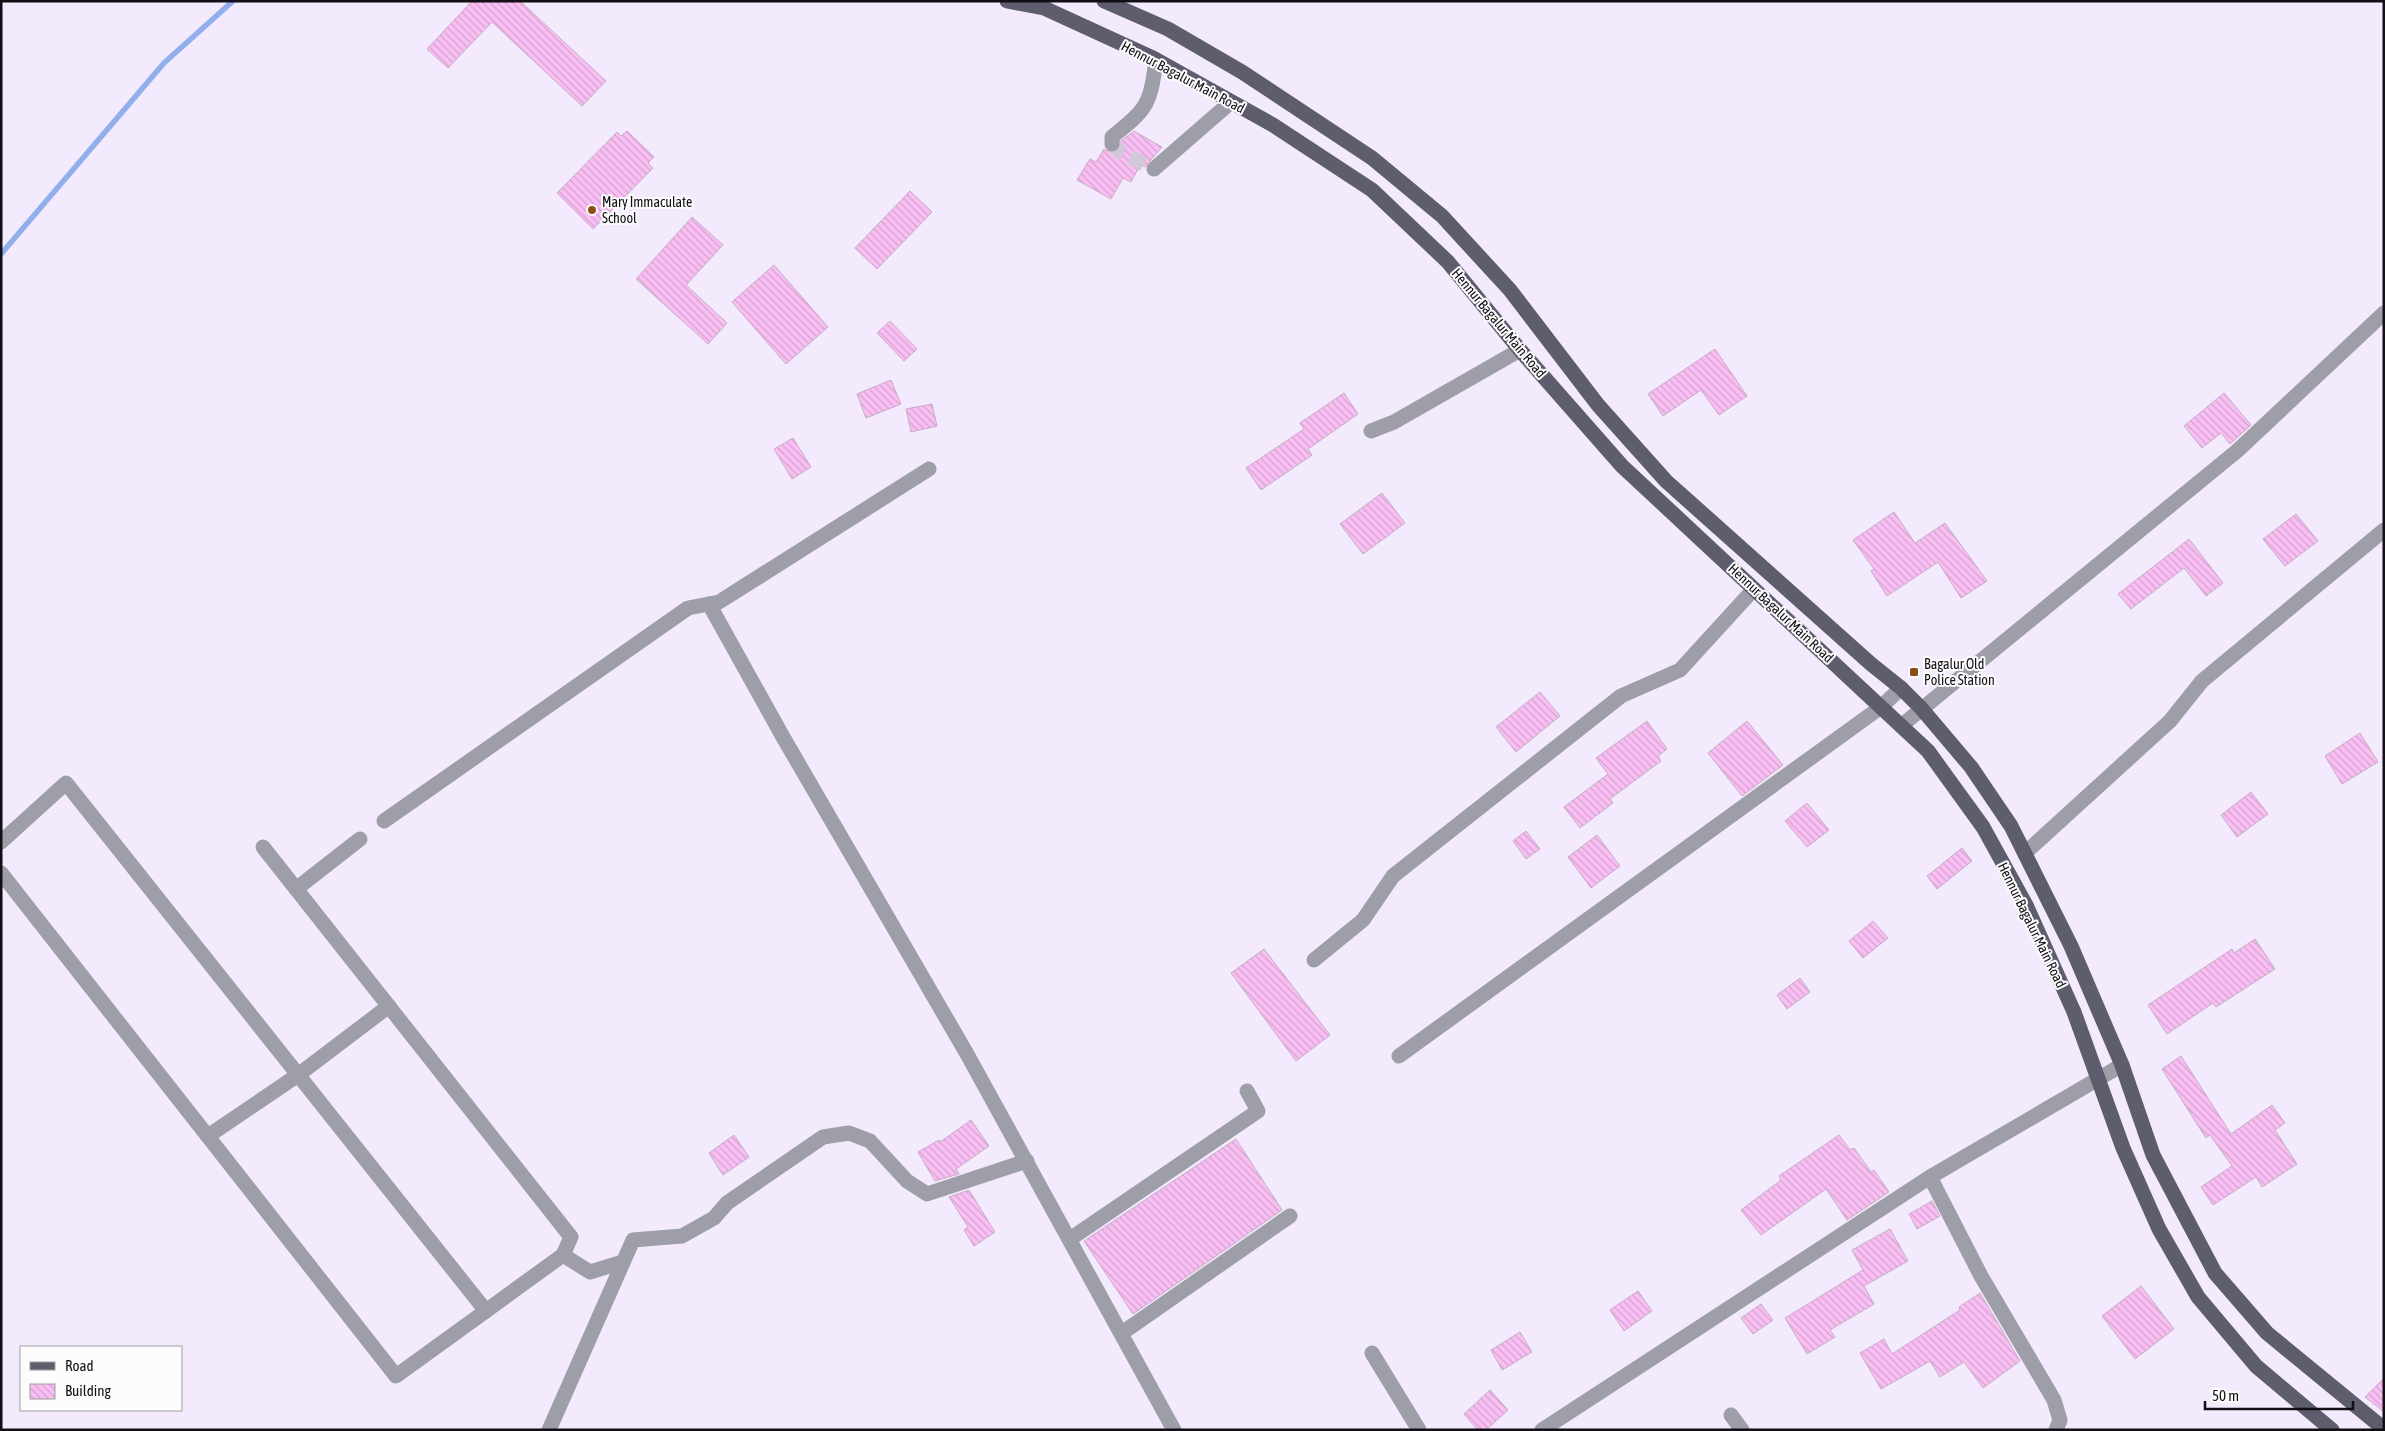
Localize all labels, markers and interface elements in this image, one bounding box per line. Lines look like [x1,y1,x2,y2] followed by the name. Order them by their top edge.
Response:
[1119,38,1247,116] street label: Hennur Bagalur Main Road
[602,194,692,226] place label: Mary Immaculate School
[586,204,598,216] marker: Mary Immaculate School
[1449,265,1549,381] street label: Hennur Bagalur Main Road
[1725,560,1837,666] street label: Hennur Bagalur Main Road
[1924,656,1995,688] place label: Bagalur Old Police Station
[1908,666,1920,678] marker: Bagalur Old Police Station
[1995,860,2069,990] street label: Hennur Bagalur Main Road
[20,1346,182,1411] legend
[65,1357,94,1374] text: Road
[2205,1378,2352,1410] scale bar
[65,1382,111,1399] text: Building
[2212,1387,2239,1404] text: 50 m

